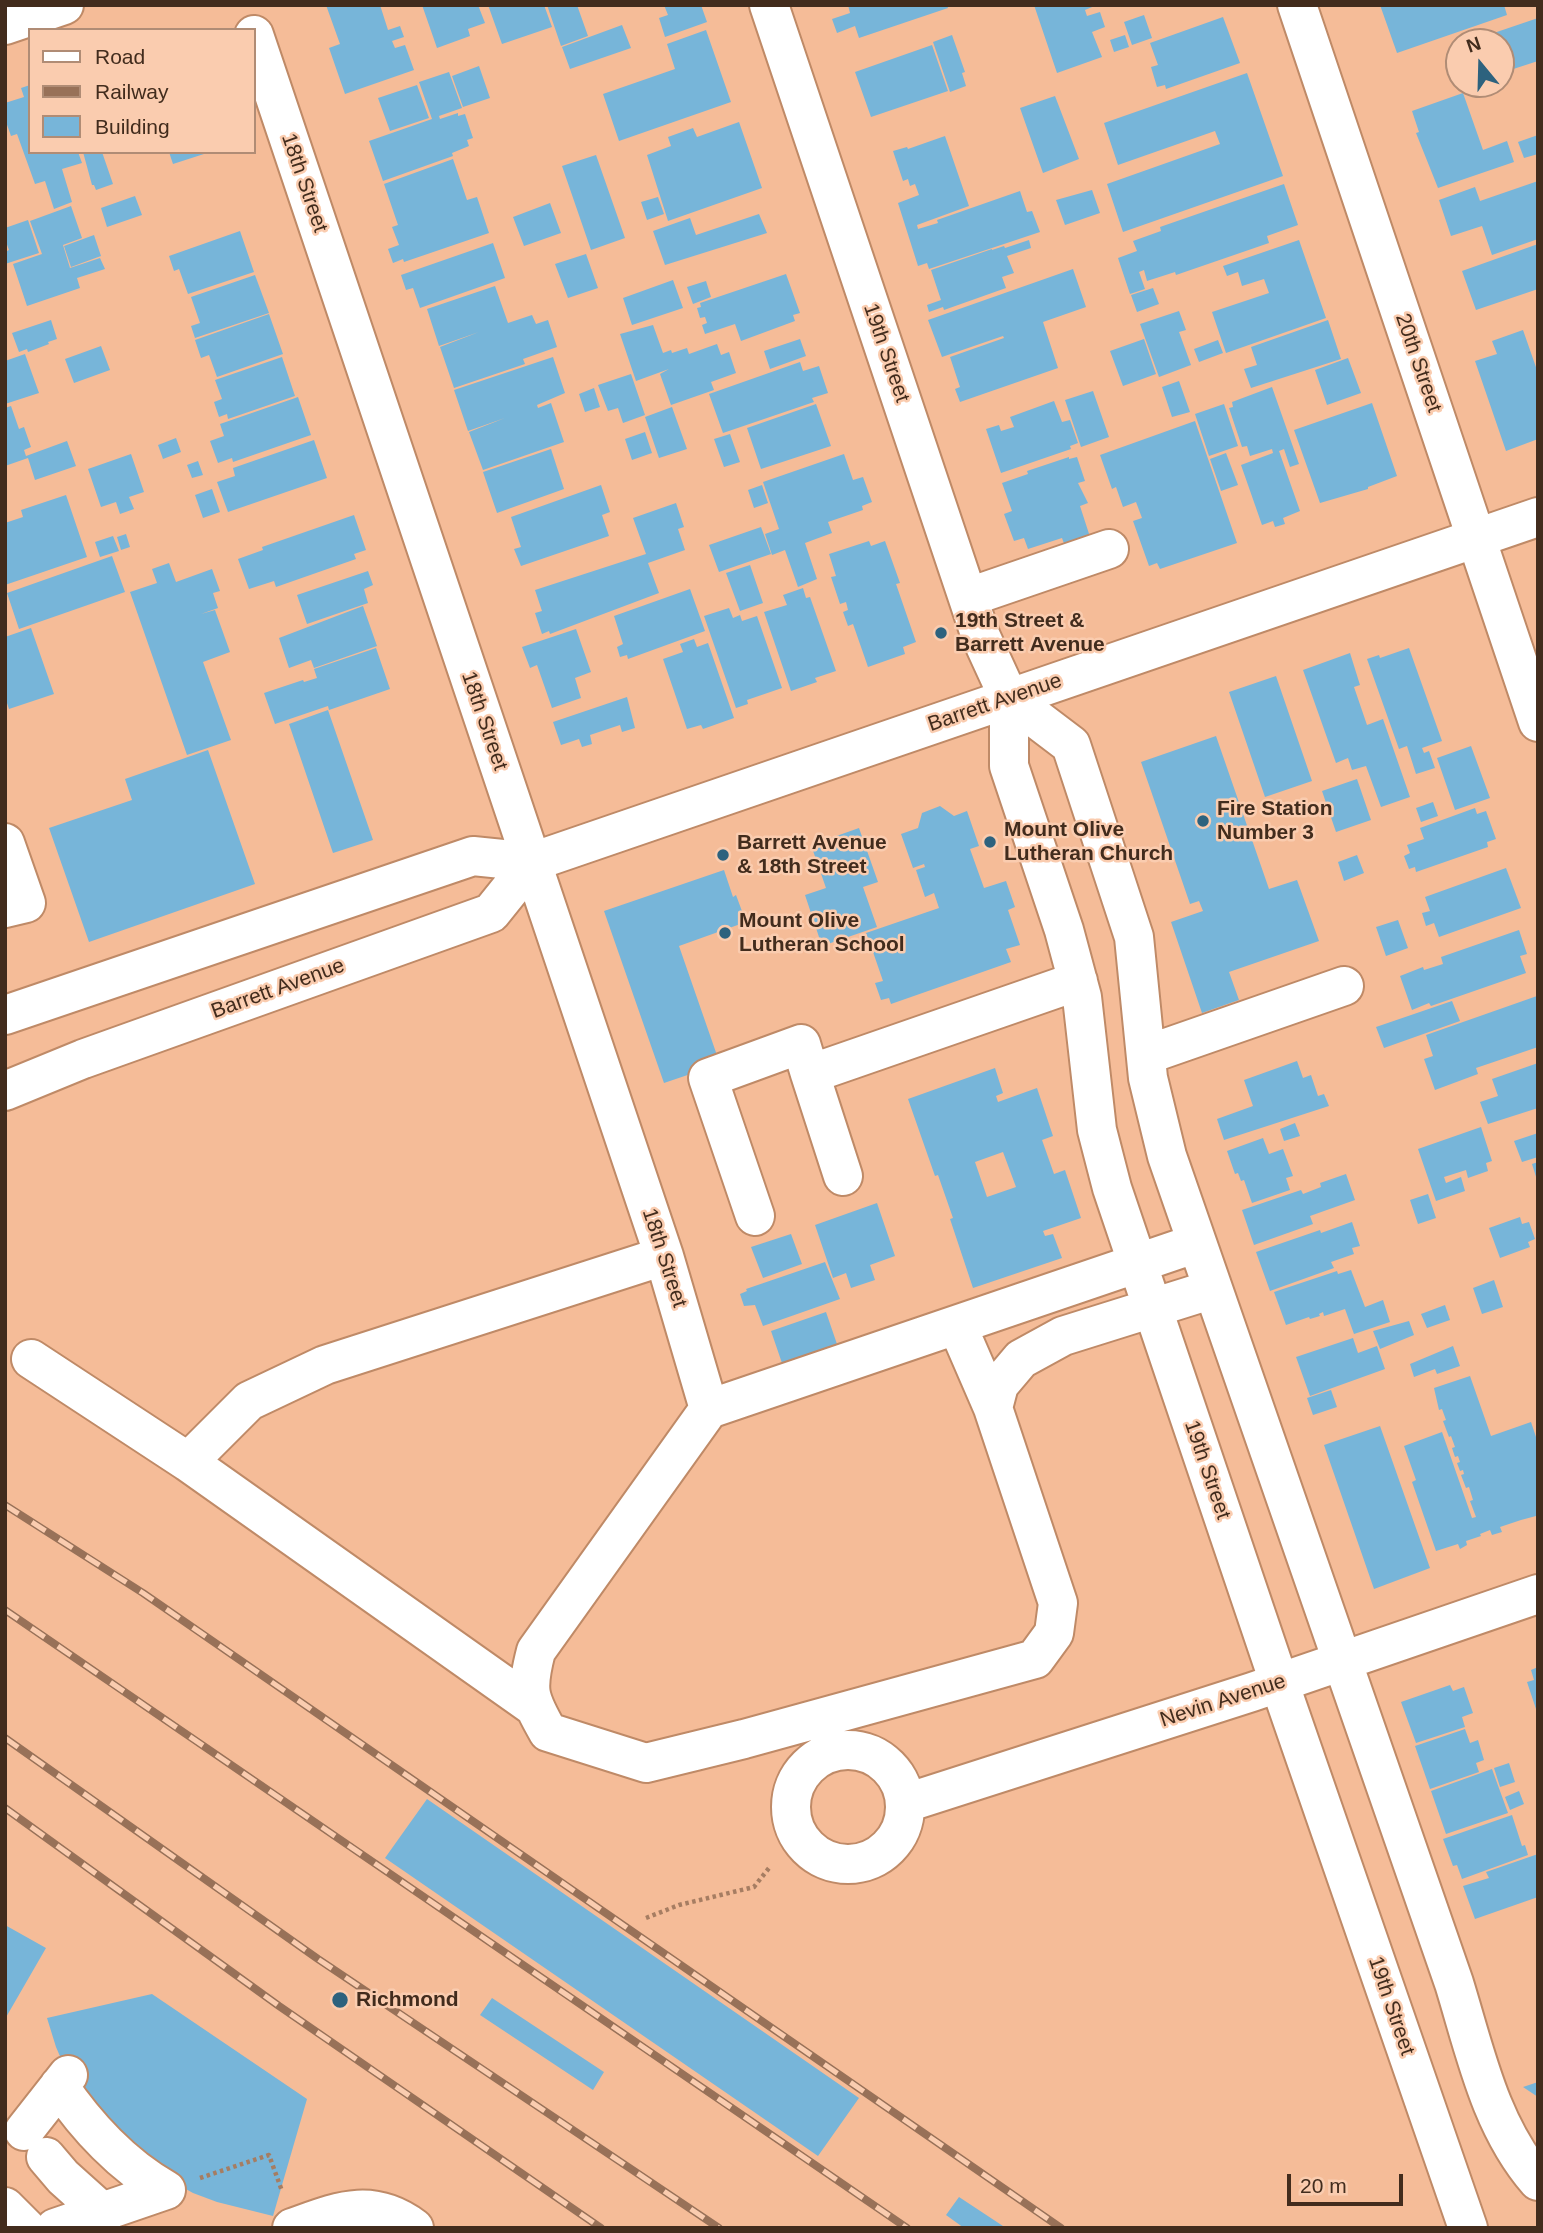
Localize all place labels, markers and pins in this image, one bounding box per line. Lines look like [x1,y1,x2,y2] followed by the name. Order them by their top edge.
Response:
[955,608,1105,658] place label: 19th Street & Barrett Avenue
[933,625,949,641] marker: 19th Street & Barrett Avenue
[1217,796,1333,846] place label: Fire Station Number 3
[1195,813,1211,829] marker: Fire Station Number 3
[1004,817,1173,867] place label: Mount Olive Lutheran Church
[737,830,887,880] place label: Barrett Avenue & 18th Street
[982,834,998,850] marker: Mount Olive Lutheran Church
[715,847,731,863] marker: Barrett Avenue & 18th Street
[739,908,905,958] place label: Mount Olive Lutheran School
[717,925,733,941] marker: Mount Olive Lutheran School
[356,1987,459,2013] place label: Richmond
[330,1990,350,2010] marker: Richmond

